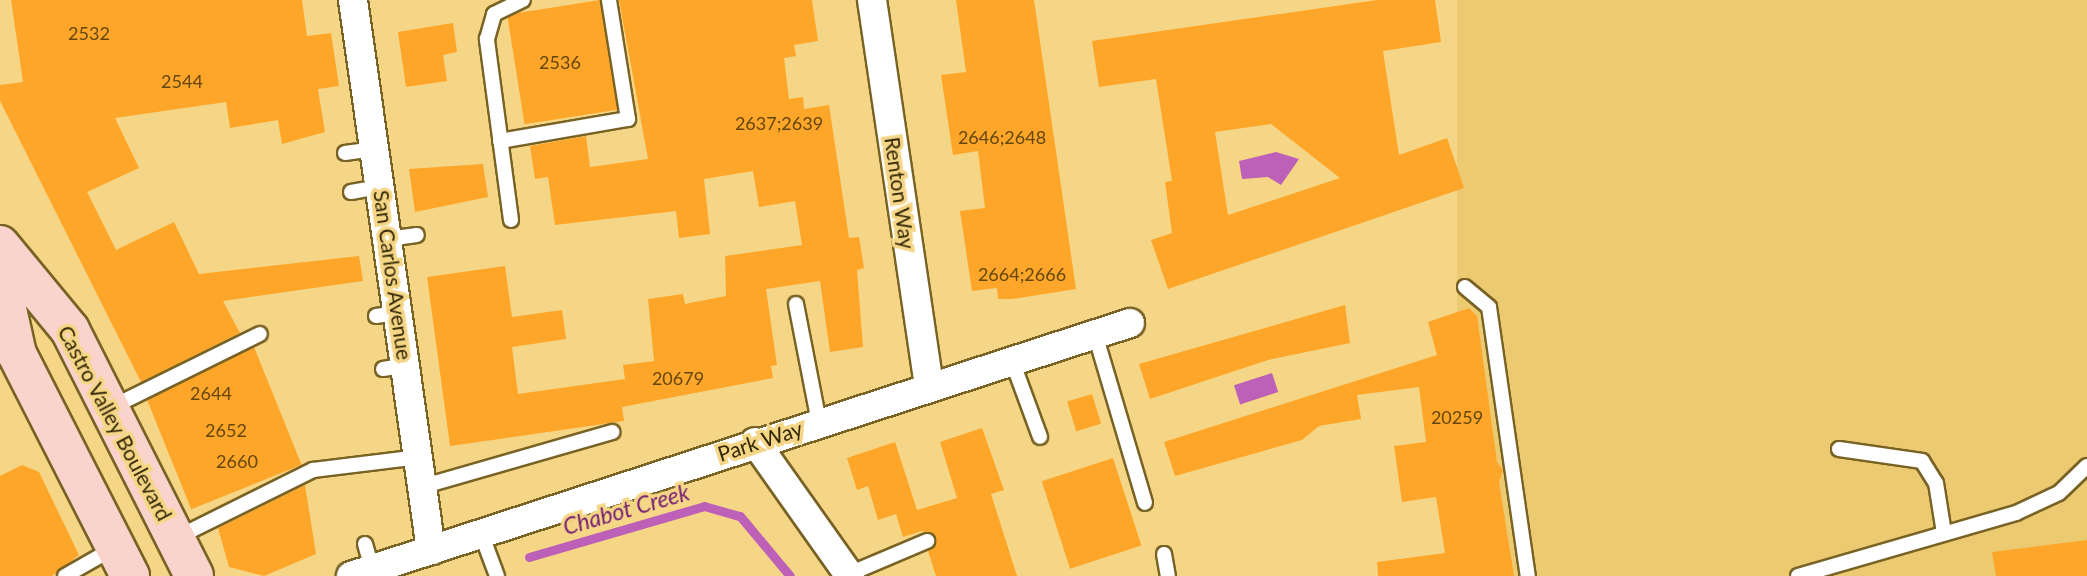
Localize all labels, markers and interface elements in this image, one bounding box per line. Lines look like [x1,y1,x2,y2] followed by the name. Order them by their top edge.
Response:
[68,22,110,44] house number: 2532
[539,51,581,73] house number: 2536
[161,70,203,92] house number: 2544
[735,112,823,134] house number: 2637;2639
[958,126,1046,148] house number: 2646;2648
[880,135,920,251] street label: Renton Way
[369,188,417,362] street label: San Carlos Avenue
[978,263,1066,285] house number: 2664;2666
[53,321,177,525] street label: Castro Valley Boulevard
[652,367,704,389] house number: 20679
[190,382,232,404] house number: 2644
[1431,406,1483,428] house number: 20259
[714,415,806,467] street label: Park Way
[205,419,247,441] house number: 2652
[216,450,258,472] house number: 2660
[560,478,692,540] water label: Chabot Creek

